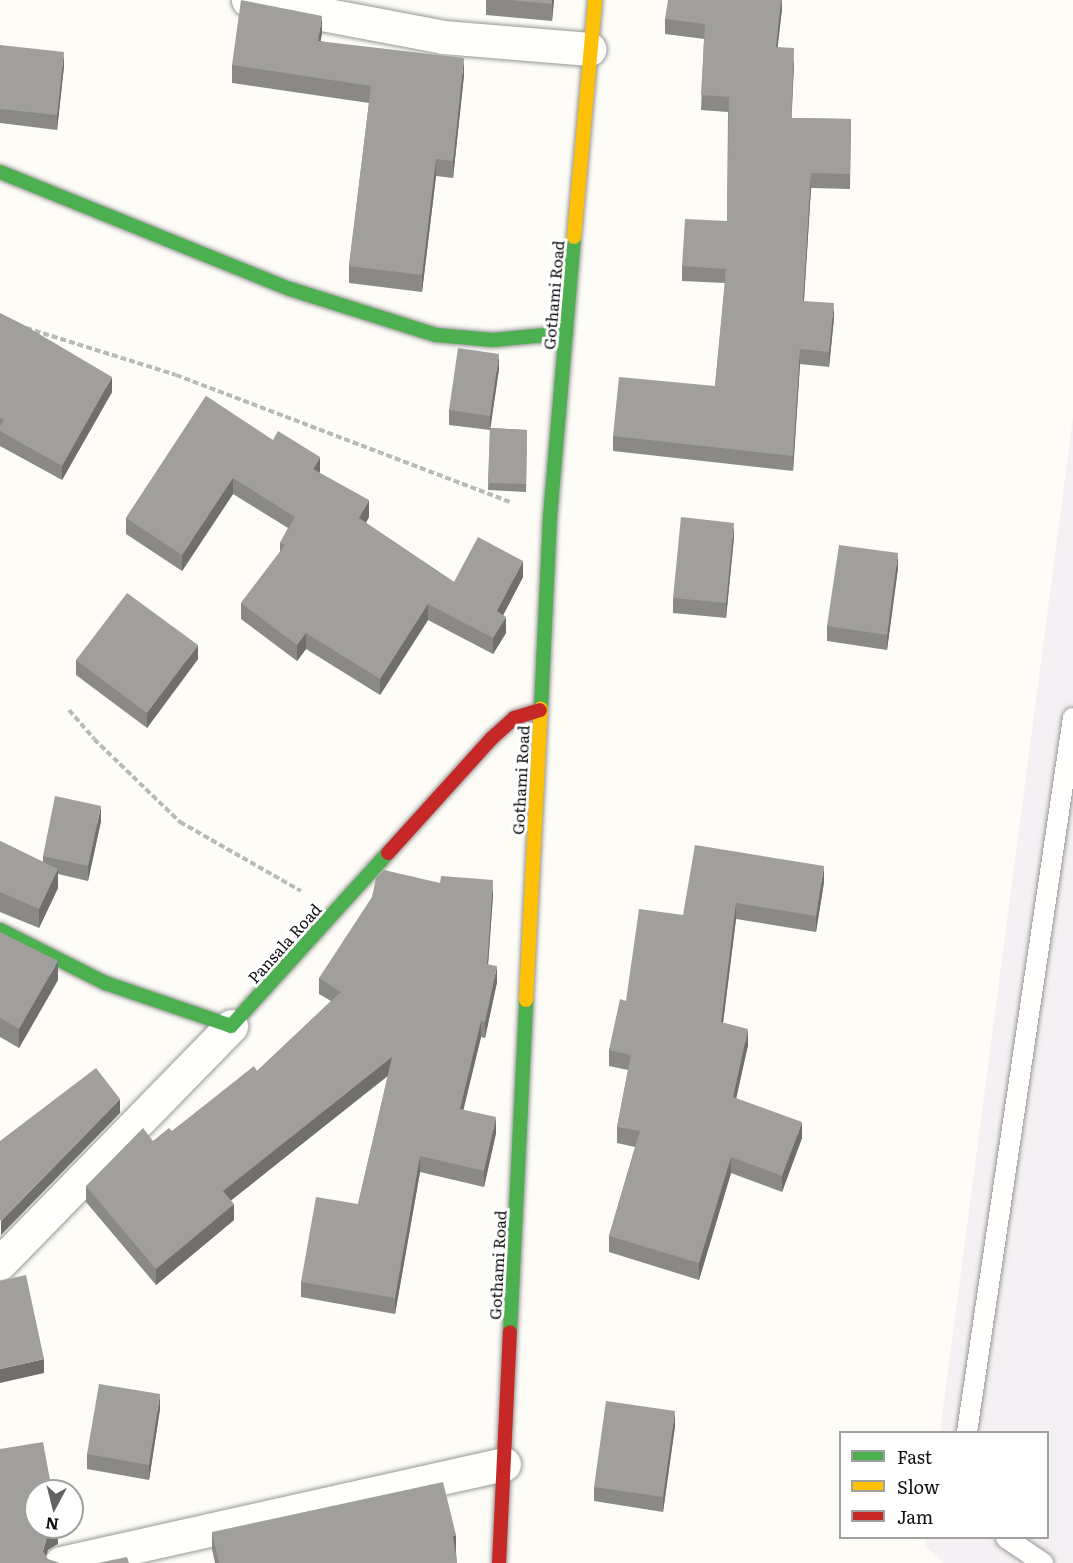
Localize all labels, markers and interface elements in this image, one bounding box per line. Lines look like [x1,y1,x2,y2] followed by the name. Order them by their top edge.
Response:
[539,240,567,350] street label: Gothami Road
[508,725,532,835] street label: Gothami Road
[243,899,325,987] street label: Pansala Road
[485,1210,509,1320] street label: Gothami Road
[839,1431,1049,1539] legend
[897,1443,932,1470] text: Fast
[897,1473,939,1500] text: Slow
[24,1479,84,1539] north arrow
[897,1503,933,1530] text: Jam
[44,1512,60,1538] text: N

